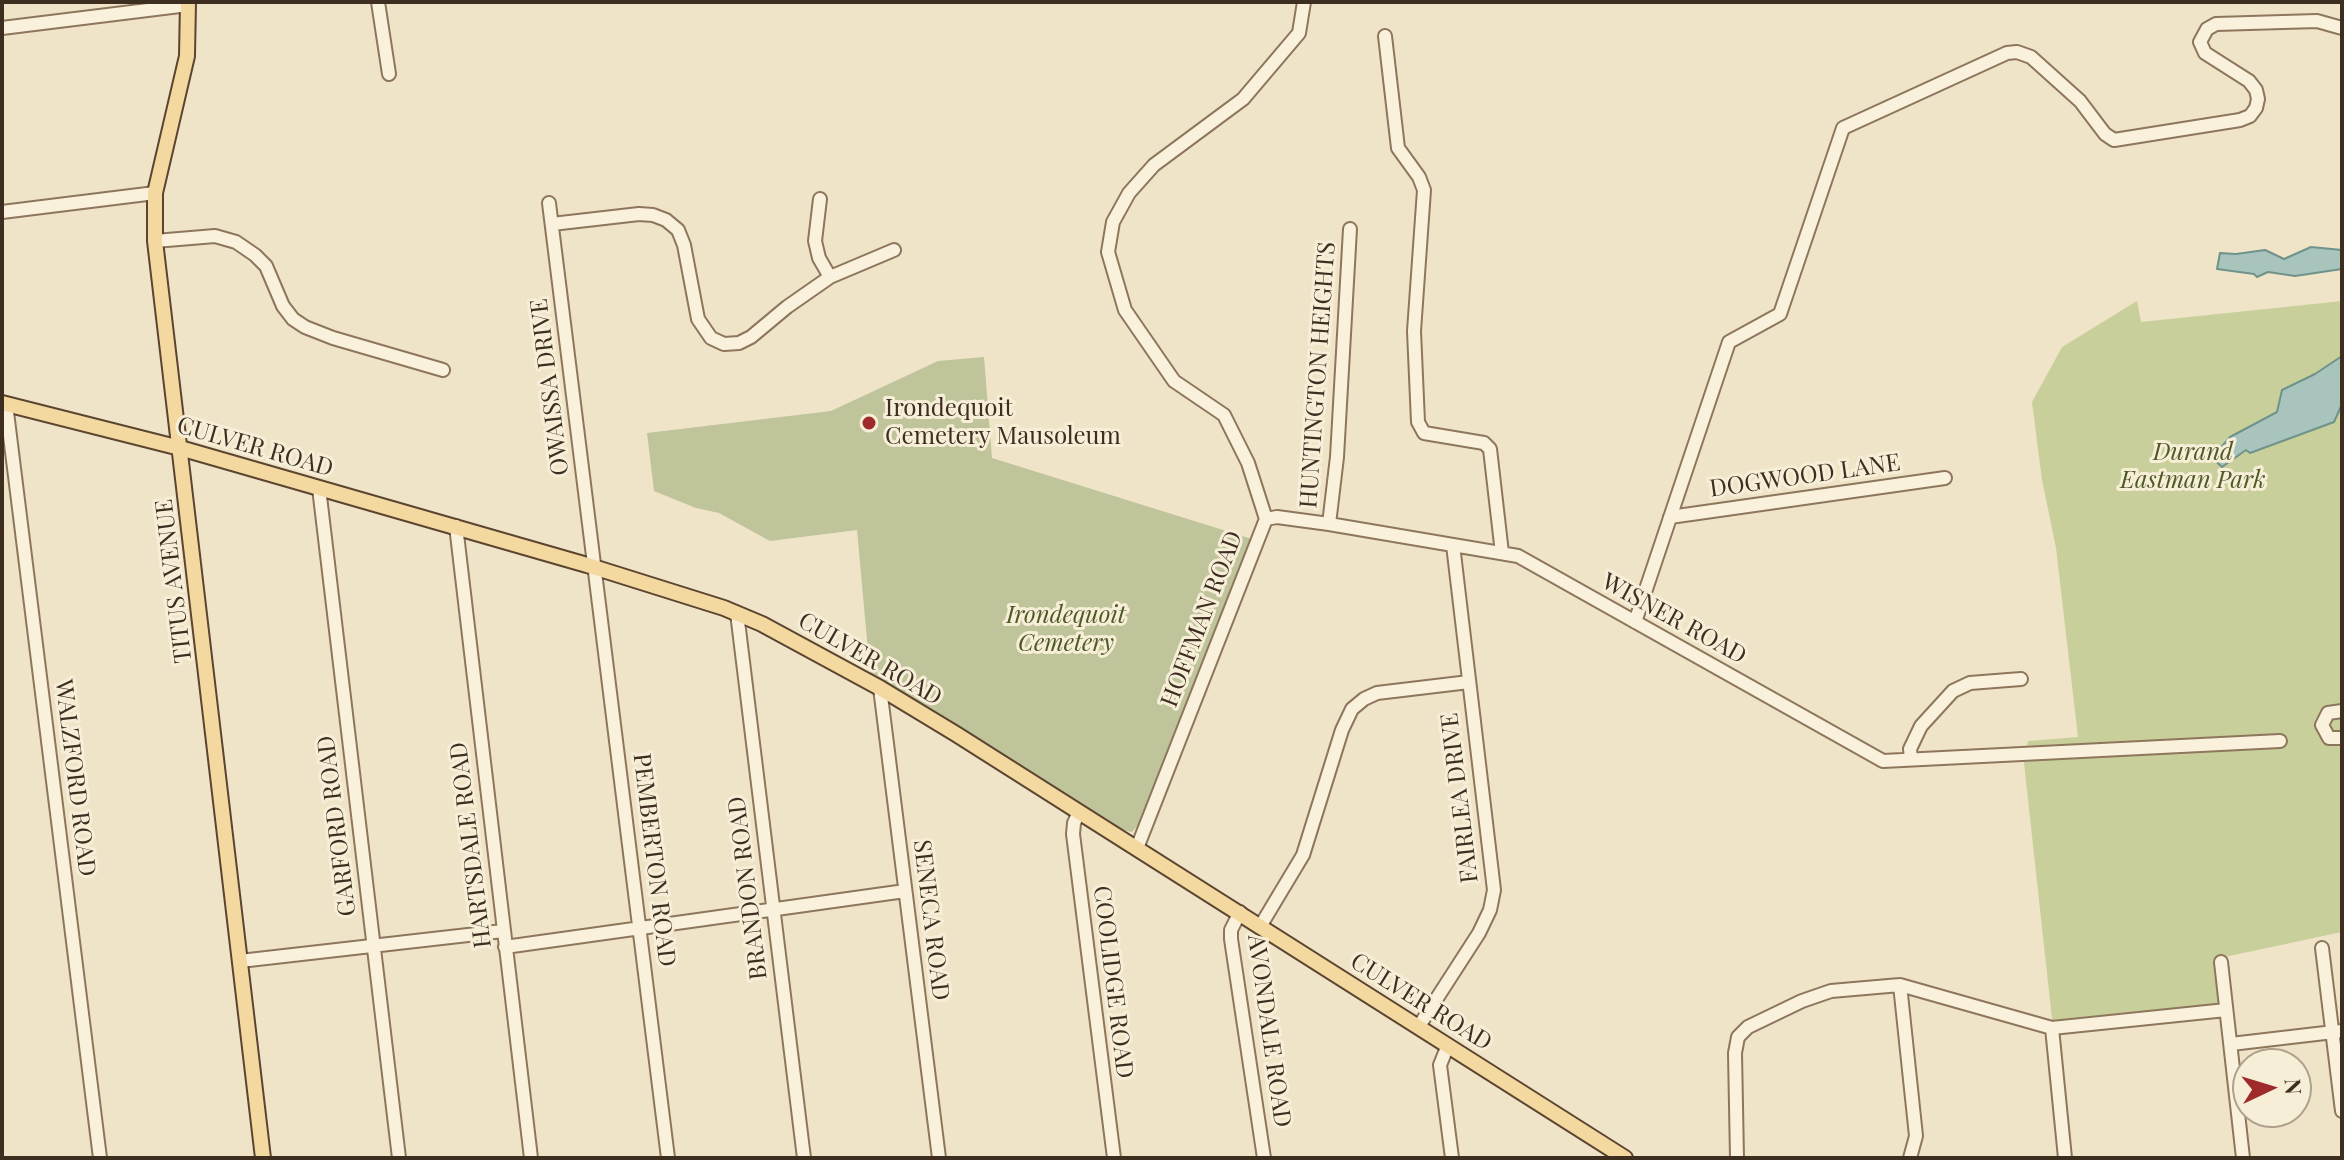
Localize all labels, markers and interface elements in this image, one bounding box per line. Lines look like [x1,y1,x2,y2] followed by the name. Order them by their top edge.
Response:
[1294,241,1342,509] street label: HUNTINGTON HEIGHTS
[525,297,575,477] street label: OWAISSA DRIVE
[885,395,1121,451] place label: Irondequoit Cemetery Mausoleum
[174,411,336,483] street label: CULVER ROAD
[860,414,878,432] marker: Irondequoit Cemetery Mausoleum
[2120,439,2266,495] park label: Durand Eastman Park
[1708,448,1902,504] street label: DOGWOOD LANE
[150,497,198,665] street label: TITUS AVENUE
[1155,527,1249,711] street label: HOFFMAN ROAD
[1597,567,1751,671] street label: WISNER ROAD
[1006,602,1126,658] park label: Irondequoit Cemetery
[793,606,947,712] street label: CULVER ROAD
[49,678,101,878] street label: WALZFORD ROAD
[1435,711,1485,885] street label: FAIRLEA DRIVE
[312,734,362,918] street label: GARFORD ROAD
[444,740,498,950] street label: HARTSDALE ROAD
[627,752,681,968] street label: PEMBERTON ROAD
[722,795,774,981] street label: BRANDON ROAD
[907,838,955,1002] street label: SENECA ROAD
[1087,884,1139,1080] street label: COOLIDGE ROAD
[1241,933,1297,1129] street label: AVONDALE ROAD
[1345,947,1497,1057] street label: CULVER ROAD
[2232,1048,2312,1128] north arrow
[2278,1077,2309,1095] text: N

